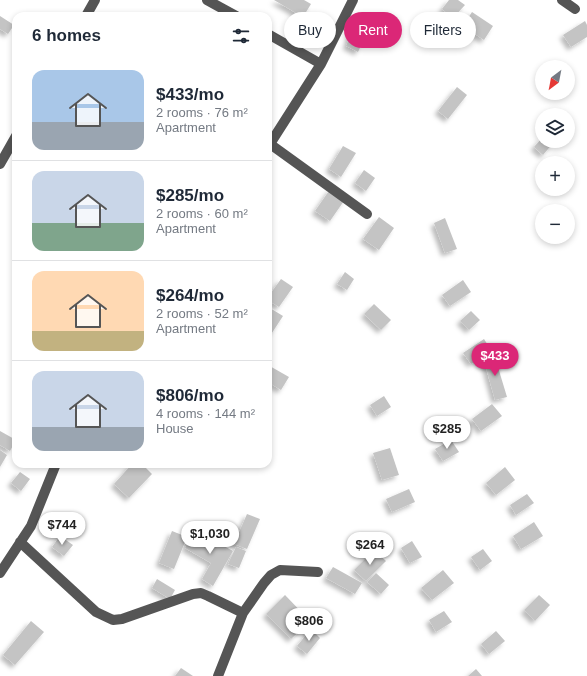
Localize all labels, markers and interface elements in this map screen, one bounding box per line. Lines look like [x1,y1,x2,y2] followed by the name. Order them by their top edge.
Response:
[284,12,336,48] chip: Buy
[344,12,402,48] chip: Rent
[410,12,476,48] chip: Filters
[230,25,252,47] icon: filters
[32,26,101,45] text: 6 homes
[535,60,575,100] north arrow
[535,60,575,244] map controls
[156,85,224,104] text: $433/mo
[64,86,112,134] icon: home
[156,105,248,120] text: 2 rooms · 76 m²
[535,108,575,148] button: layers
[156,120,216,135] text: Apartment
[535,156,575,196] button: +
[156,186,224,205] text: $285/mo
[64,187,112,235] icon: home
[535,204,575,244] button: −
[156,206,248,221] text: 2 rooms · 60 m²
[156,221,216,236] text: Apartment
[156,286,224,305] text: $264/mo
[64,287,112,335] icon: home
[156,306,248,321] text: 2 rooms · 52 m²
[156,321,216,336] text: Apartment
[471,343,519,377] pin: $433
[481,348,509,363] text: $433
[156,386,224,405] text: $806/mo
[64,387,112,435] icon: home
[156,406,255,421] text: 4 rooms · 144 m²
[423,416,471,450] pin: $285
[156,421,194,436] text: House
[433,421,461,436] text: $285
[38,512,86,546] pin: $744
[48,517,76,532] text: $744
[177,521,243,555] pin: $1,030
[190,526,230,541] text: $1,030
[346,532,394,566] pin: $264
[356,537,384,552] text: $264
[285,608,333,642] pin: $806
[295,613,323,628] text: $806

